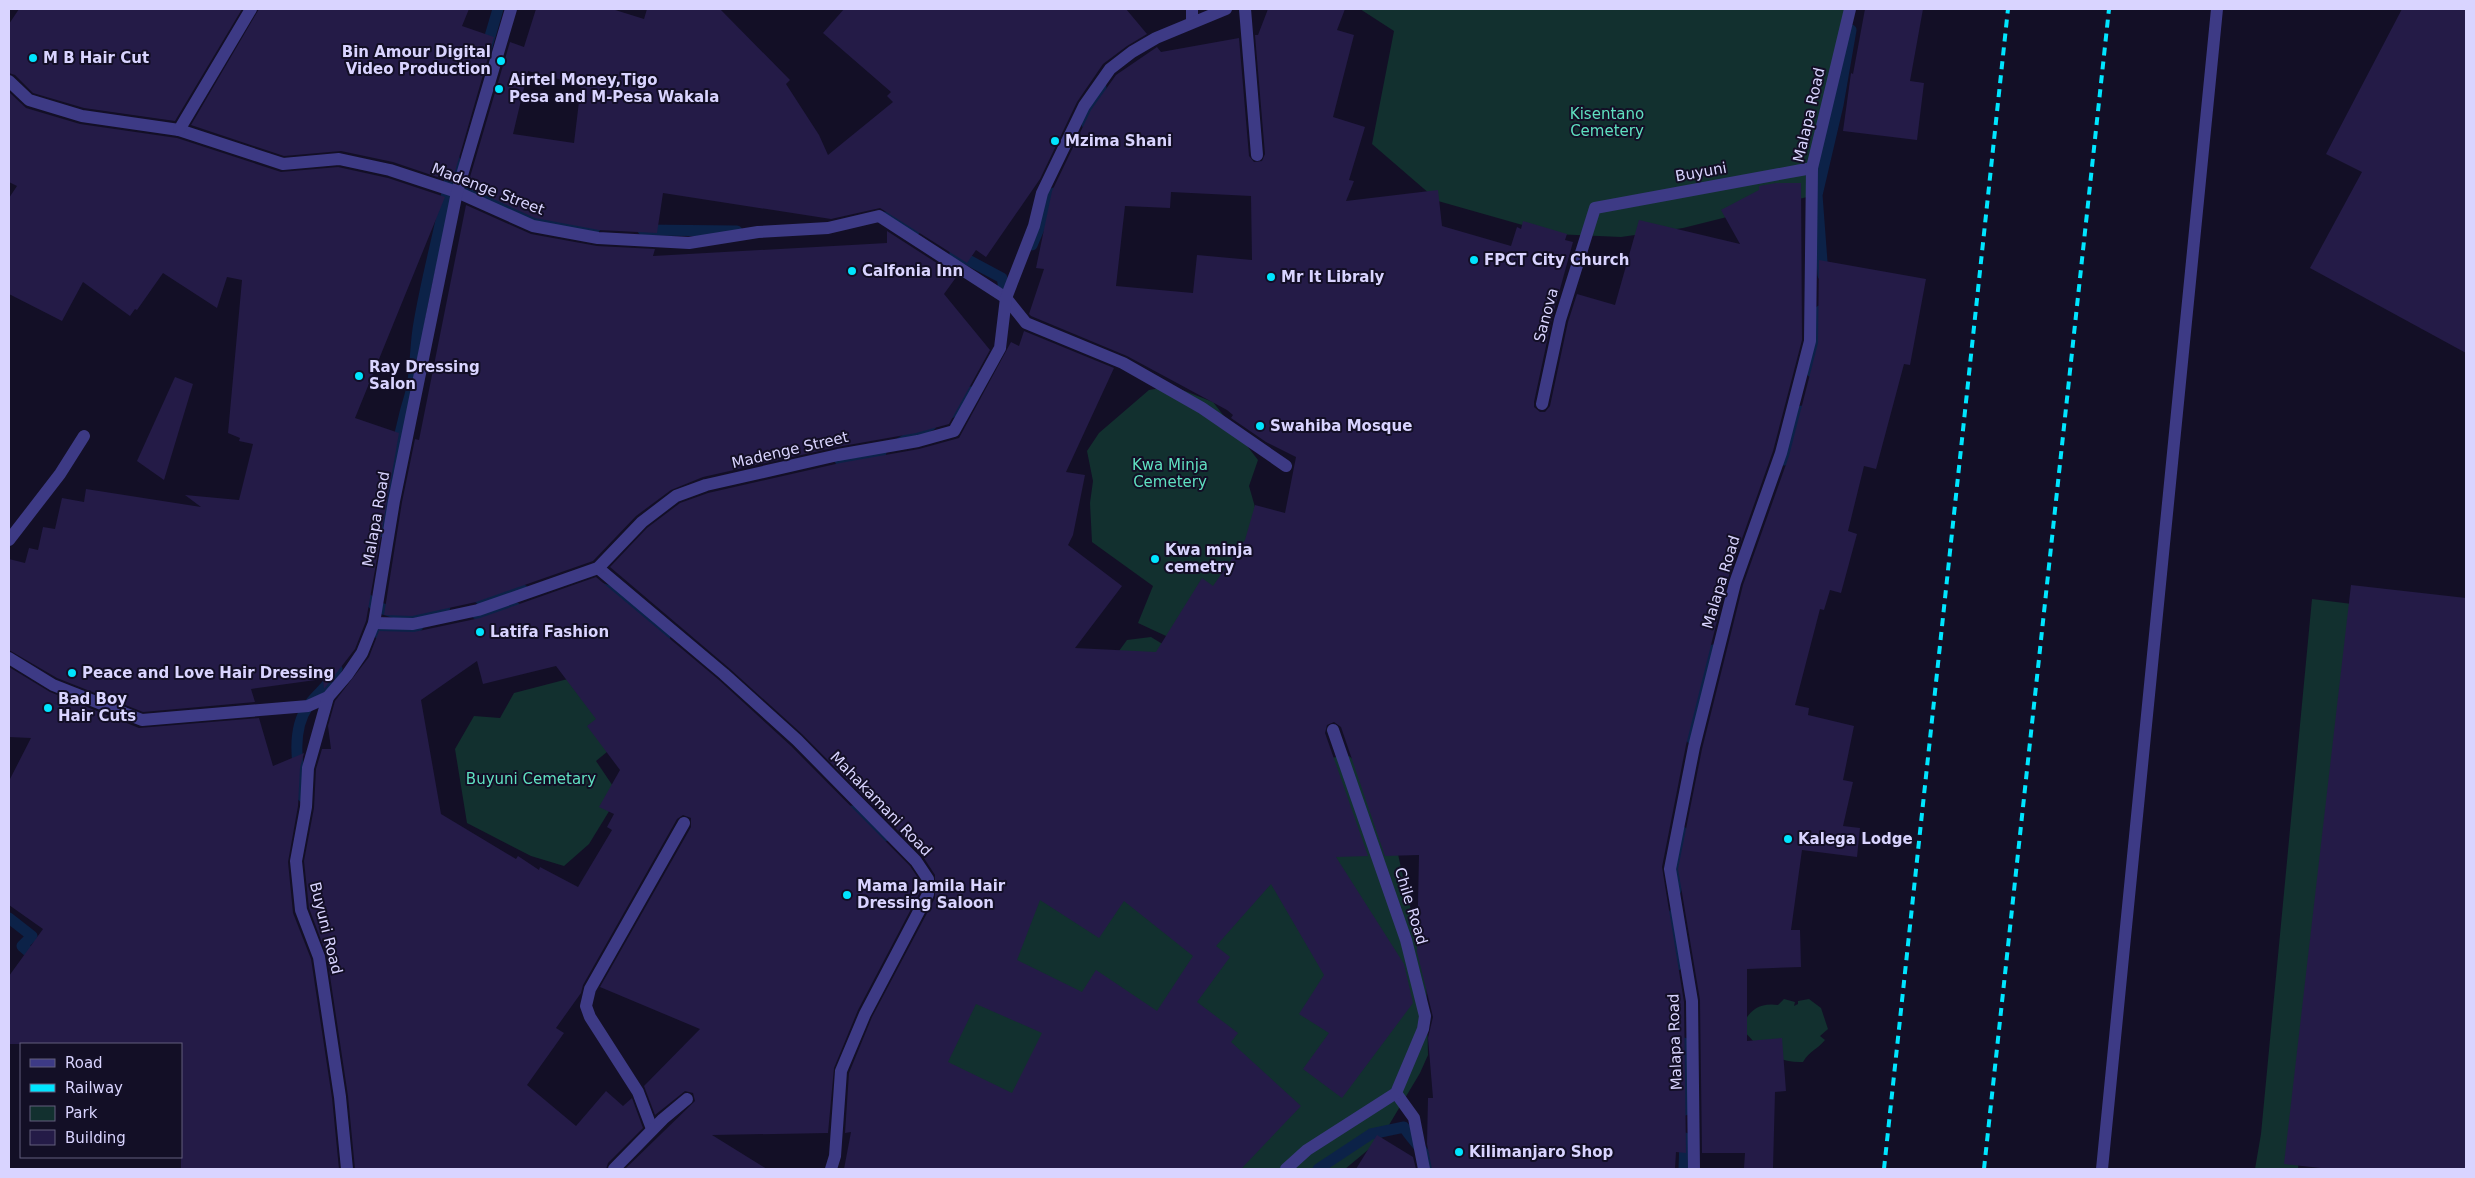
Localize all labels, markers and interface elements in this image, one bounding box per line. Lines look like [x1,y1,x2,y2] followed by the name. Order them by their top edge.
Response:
[342,43,491,78] place label: Bin Amour Digital Video Production
[43,49,149,67] place label: M B Hair Cut
[27,52,39,64] marker: M B Hair Cut
[495,55,507,67] marker: Bin Amour Digital Video Production
[1789,66,1829,164] street label: Malapa Road
[509,71,719,106] place label: Airtel Money,Tigo Pesa and M-Pesa Wakala
[493,83,505,95] marker: Airtel Money,Tigo Pesa and M-Pesa Wakala
[1570,105,1644,140] park label: Kisentano Cemetery
[1065,132,1172,150] place label: Mzima Shani
[1049,135,1061,147] marker: Mzima Shani
[429,159,547,219] street label: Madenge Street
[1674,159,1728,185] street label: Buyuni
[1484,251,1629,269] place label: FPCT City Church
[1468,254,1480,266] marker: FPCT City Church
[862,262,963,280] place label: Calfonia Inn
[846,265,858,277] marker: Calfonia Inn
[1281,268,1385,286] place label: Mr It Libraly
[1265,271,1277,283] marker: Mr It Libraly
[1530,286,1562,344] street label: Sanova
[369,358,480,393] place label: Ray Dressing Salon
[353,370,365,382] marker: Ray Dressing Salon
[1270,417,1412,435] place label: Swahiba Mosque
[1254,420,1266,432] marker: Swahiba Mosque
[730,428,850,472] street label: Madenge Street
[1132,456,1208,491] park label: Kwa Minja Cemetery
[359,470,393,568] street label: Malapa Road
[1698,533,1744,631] street label: Malapa Road
[1165,541,1253,576] place label: Kwa minja cemetry
[1149,553,1161,565] marker: Kwa minja cemetry
[490,623,609,641] place label: Latifa Fashion
[474,626,486,638] marker: Latifa Fashion
[82,664,334,682] place label: Peace and Love Hair Dressing
[66,667,78,679] marker: Peace and Love Hair Dressing
[58,690,136,725] place label: Bad Boy Hair Cuts
[42,702,54,714] marker: Bad Boy Hair Cuts
[826,748,936,860] street label: Mahakamani Road
[466,770,596,788] park label: Buyuni Cemetary
[1798,830,1913,848] place label: Kalega Lodge
[1782,833,1794,845] marker: Kalega Lodge
[1391,865,1431,947] street label: Chile Road
[857,877,1006,912] place label: Mama Jamila Hair Dressing Saloon
[306,880,346,976] street label: Buyuni Road
[841,889,853,901] marker: Mama Jamila Hair Dressing Saloon
[1664,993,1686,1091] street label: Malapa Road
[20,1043,182,1158] legend
[65,1054,103,1072] text: Road
[65,1079,123,1097] text: Railway
[65,1104,98,1122] text: Park
[65,1129,126,1147] text: Building
[1469,1143,1613,1161] place label: Kilimanjaro Shop
[1453,1146,1465,1158] marker: Kilimanjaro Shop

